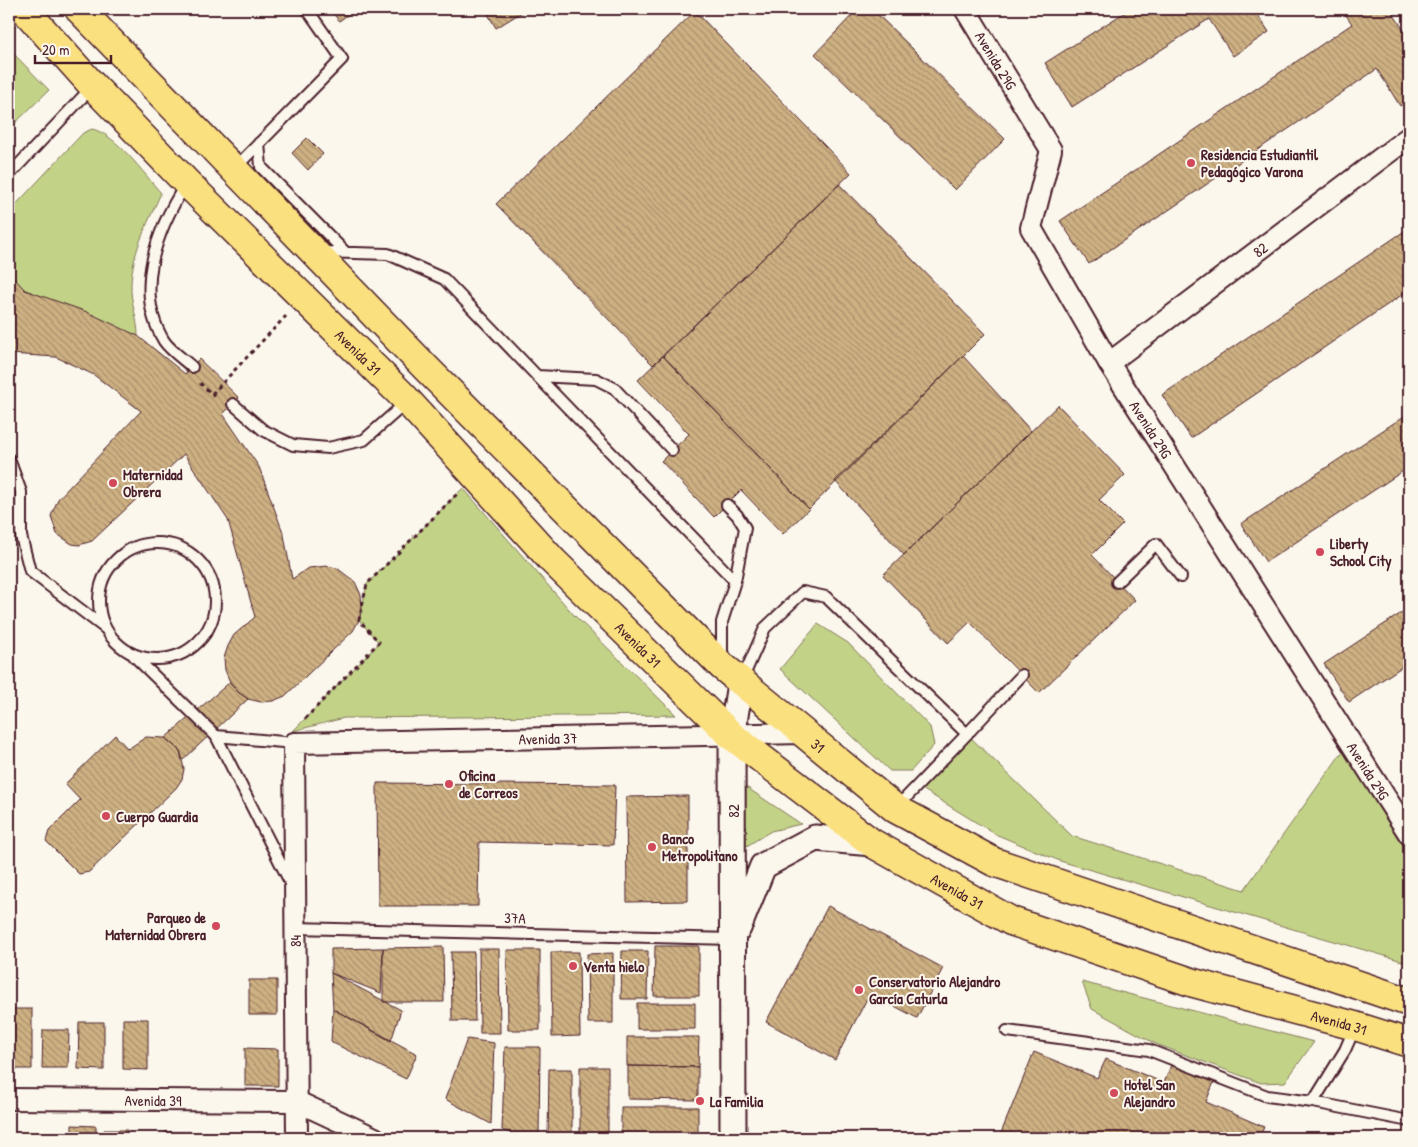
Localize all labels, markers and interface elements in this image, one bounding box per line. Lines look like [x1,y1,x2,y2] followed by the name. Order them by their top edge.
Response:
[971,27,1022,94] street label: Avenida 29G
[35,32,111,64] scale bar
[42,39,69,60] text: 20 m
[1201,144,1319,183] place label: Residencia Estudiantil Pedagógico Varona
[1185,157,1197,169] marker: Residencia Estudiantil Pedagógico Varona
[1248,237,1272,262] street label: 82
[331,324,386,379] street label: Avenida 31
[1125,396,1178,463] street label: Avenida 29G
[123,464,183,502] place label: Maternidad Obrera
[107,477,119,489] marker: Maternidad Obrera
[1330,533,1392,572] place label: Liberty School City
[1314,546,1326,558] marker: Liberty School City
[611,617,666,672] street label: Avenida 31
[518,727,578,749] street label: Avenida 37
[807,733,830,757] street label: 31
[1343,738,1395,804] street label: Avenida 29G
[459,765,518,803] place label: Oficina de Correos
[443,778,455,790] marker: Oficina de Correos
[723,804,744,818] street label: 82
[116,806,198,828] place label: Cuerpo Guardia
[100,810,112,822] marker: Cuerpo Guardia
[662,828,738,867] place label: Banco Metropolitano
[646,841,658,853] marker: Banco Metropolitano
[927,868,987,914] street label: Avenida 31
[105,907,206,945] place label: Parqueo de Maternidad Obrera
[504,907,527,929] street label: 37A
[210,920,222,932] marker: Parqueo de Maternidad Obrera
[285,935,306,947] street label: 84
[583,956,644,977] place label: Venta hielo
[567,960,579,972] marker: Venta hielo
[869,971,1000,1009] place label: Conservatorio Alejandro García Caturla
[853,984,865,996] marker: Conservatorio Alejandro García Caturla
[1309,1004,1369,1040] street label: Avenida 31
[1124,1074,1175,1112] place label: Hotel San Alejandro
[1108,1087,1120,1099] marker: Hotel San Alejandro
[124,1089,182,1111] street label: Avenida 39
[710,1091,763,1112] place label: La Familia
[694,1095,706,1107] marker: La Familia

